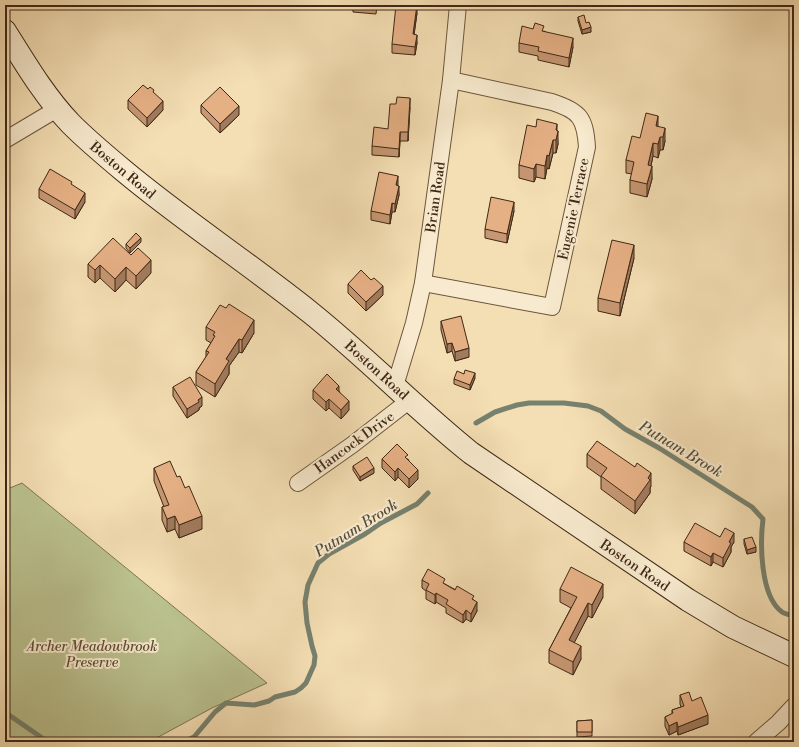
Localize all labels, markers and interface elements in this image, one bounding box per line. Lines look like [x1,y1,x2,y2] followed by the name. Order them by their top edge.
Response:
[85,137,159,203] street label: Boston Road
[554,157,594,262] street label: Eugenie Terrace
[422,160,450,235] street label: Brian Road
[340,337,412,404] street label: Boston Road
[311,408,398,478] street label: Hancock Drive
[634,416,726,482] water label: Putnam Brook
[310,495,402,562] water label: Putnam Brook
[595,535,673,596] street label: Boston Road
[25,638,157,672] park label: Archer Meadowbrook Preserve

